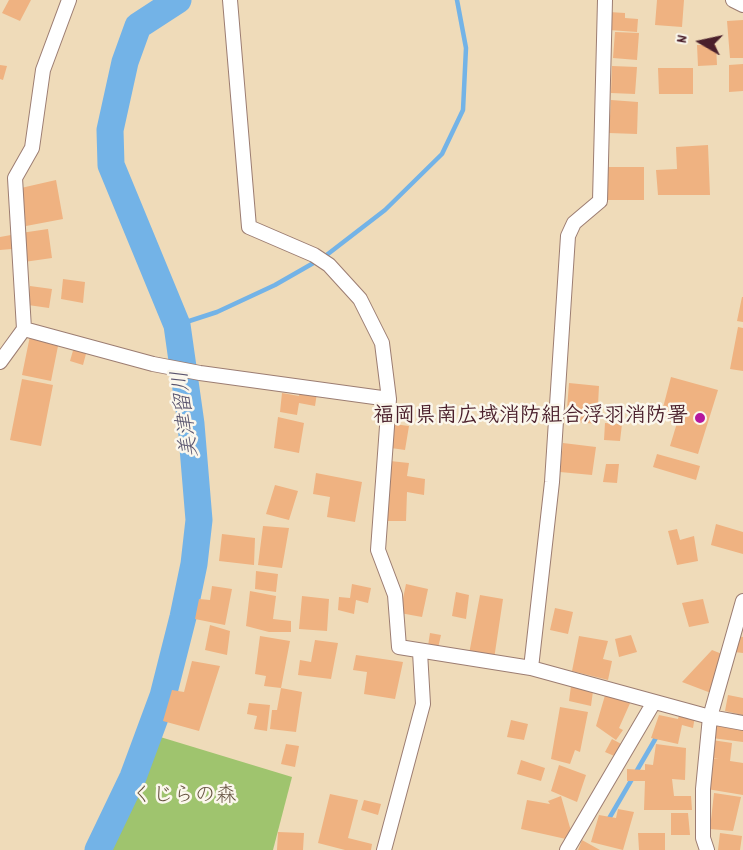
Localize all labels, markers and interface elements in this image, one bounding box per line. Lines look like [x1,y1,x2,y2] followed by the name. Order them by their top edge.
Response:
[671,12,731,72] north arrow
[671,33,695,45] text: N
[170,369,206,459] water label: 美津留川
[373,405,688,431] place label: 福岡県南広域消防組合浮羽消防署
[693,411,707,425] marker: 福岡県南広域消防組合浮羽消防署
[132,785,236,811] park label: くじらの森

